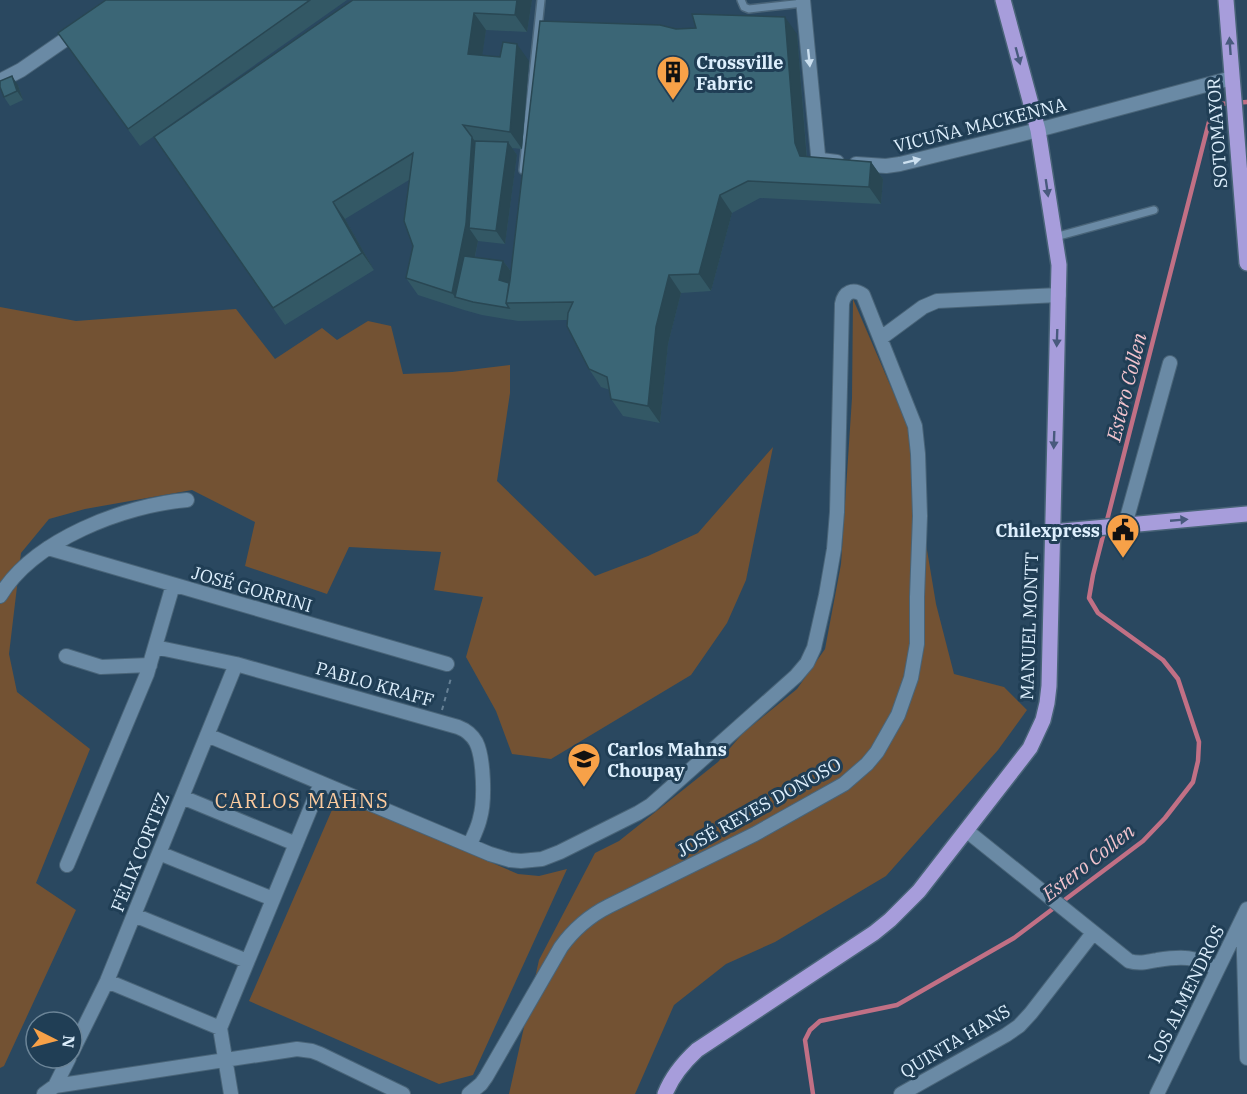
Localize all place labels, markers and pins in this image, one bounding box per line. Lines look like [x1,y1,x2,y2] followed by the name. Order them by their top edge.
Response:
[696,51,783,95] place label: Crossville Fabric
[655,54,691,101] building icon: Crossville Fabric
[1105,512,1141,559] public building icon: Chilexpress
[995,519,1100,542] place label: Chilexpress
[607,738,727,782] place label: Carlos Mahns Choupay
[566,741,602,788] school or university icon: Carlos Mahns Choupay

